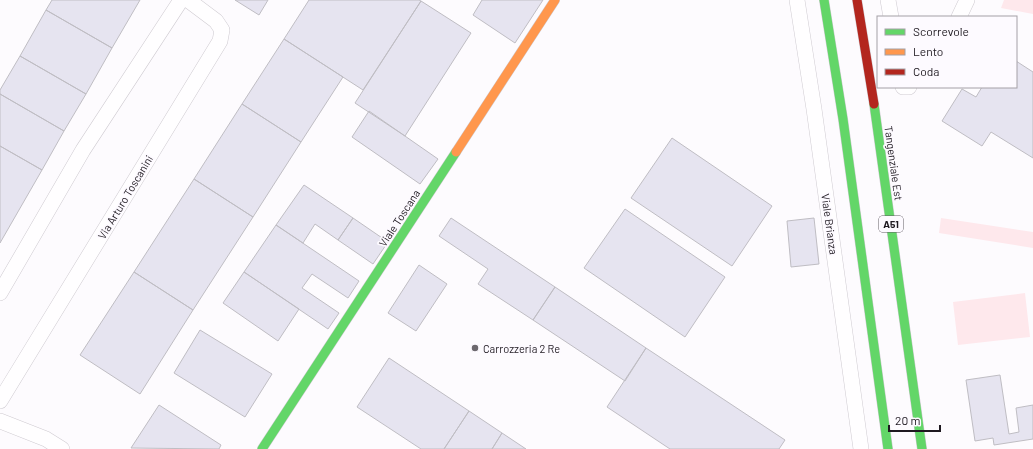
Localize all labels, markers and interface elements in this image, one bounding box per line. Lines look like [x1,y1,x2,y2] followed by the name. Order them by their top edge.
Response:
[877,16,1017,88] legend
[913,24,969,38] text: Scorrevole
[913,44,943,58] text: Lento
[913,64,940,78] text: Coda
[882,125,906,201] street label: Tangenziale Est
[95,153,155,241] street label: Via Arturo Toscanini
[376,187,422,249] street label: Viale Toscana
[819,193,841,255] street label: Viale Brianza
[879,216,903,232] road number: A51
[483,342,560,355] place label: Carrozzeria 2 Re
[470,343,480,353] marker: Carrozzeria 2 Re
[889,407,940,433] scale bar
[895,413,921,427] text: 20 m

